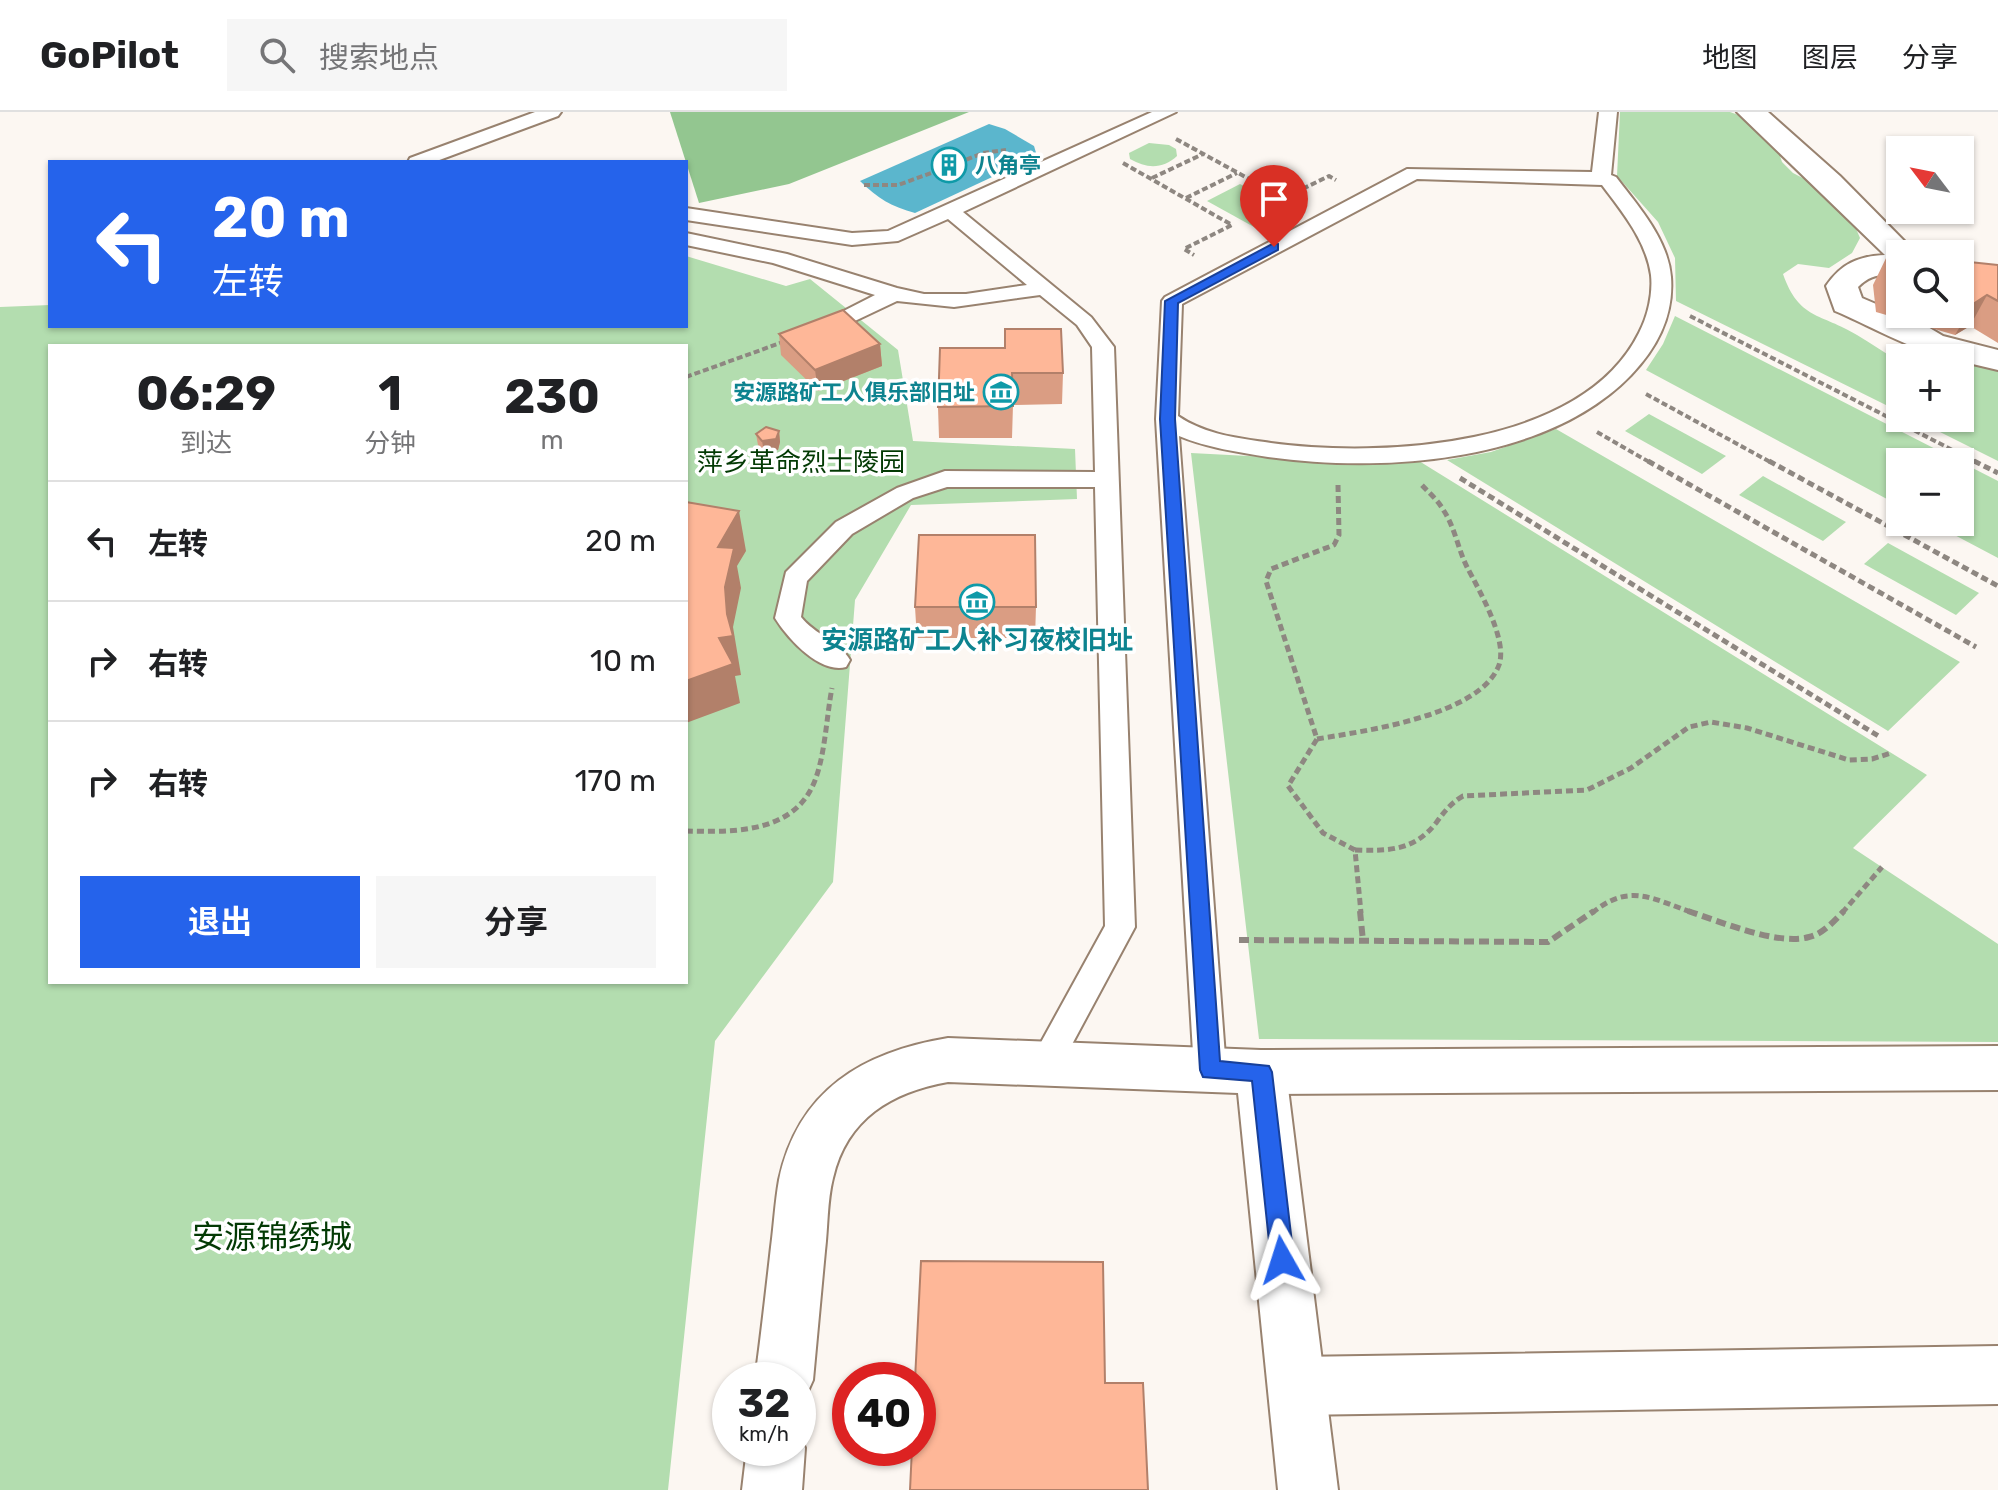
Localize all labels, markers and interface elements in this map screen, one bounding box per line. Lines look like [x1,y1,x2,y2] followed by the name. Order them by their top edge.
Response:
[227,19,787,91] search box
[40,32,179,78] text: GoPilot
[255,33,299,77] icon: search
[319,40,439,76] text: 搜索地点
[1702,41,1758,74] text: 地图
[1802,41,1858,74] text: 图层
[1902,41,1958,74] text: 分享
[1886,136,1974,224] north arrow
[1886,136,1974,536] map controls
[930,146,968,184] building icon: 八角亭
[975,152,1041,179] place label: 八角亭
[1240,165,1308,247] pin
[1252,177,1296,221] icon: arrive
[212,185,350,251] text: 20 m
[80,192,184,296] icon: left
[1886,240,1974,328] button: search
[212,260,284,303] text: 左转
[1886,344,1974,432] button: +
[136,365,276,422] text: 06:29
[378,365,402,422] text: 1
[504,368,600,425] text: 230
[982,373,1020,411] museum icon: 安源路矿工人俱乐部旧址
[733,379,975,406] place label: 安源路矿工人俱乐部旧址
[541,425,564,456] text: m
[180,428,232,459] text: 到达
[364,428,416,459] text: 分钟
[697,447,905,478] park label: 萍乡革命烈士陵园
[1886,448,1974,536] button: −
[80,519,124,563] icon: left
[585,523,656,559] text: 20 m
[148,526,208,562] text: 左转
[958,583,996,621] museum icon: 安源路矿工人补习夜校旧址
[821,625,1133,656] place label: 安源路矿工人补习夜校旧址
[80,639,124,683] icon: right
[590,643,656,679] text: 10 m
[148,646,208,682] text: 右转
[80,759,124,803] icon: right
[575,763,656,799] text: 170 m
[148,766,208,802] text: 右转
[80,876,360,968] button: 退出
[376,876,656,968] button: 分享
[192,1218,352,1256] park label: 安源锦绣城
[1240,1218,1324,1302] position arrow
[832,1362,936,1466] speed limit sign: 40
[738,1380,790,1427] text: 32
[739,1422,789,1446] text: km/h

